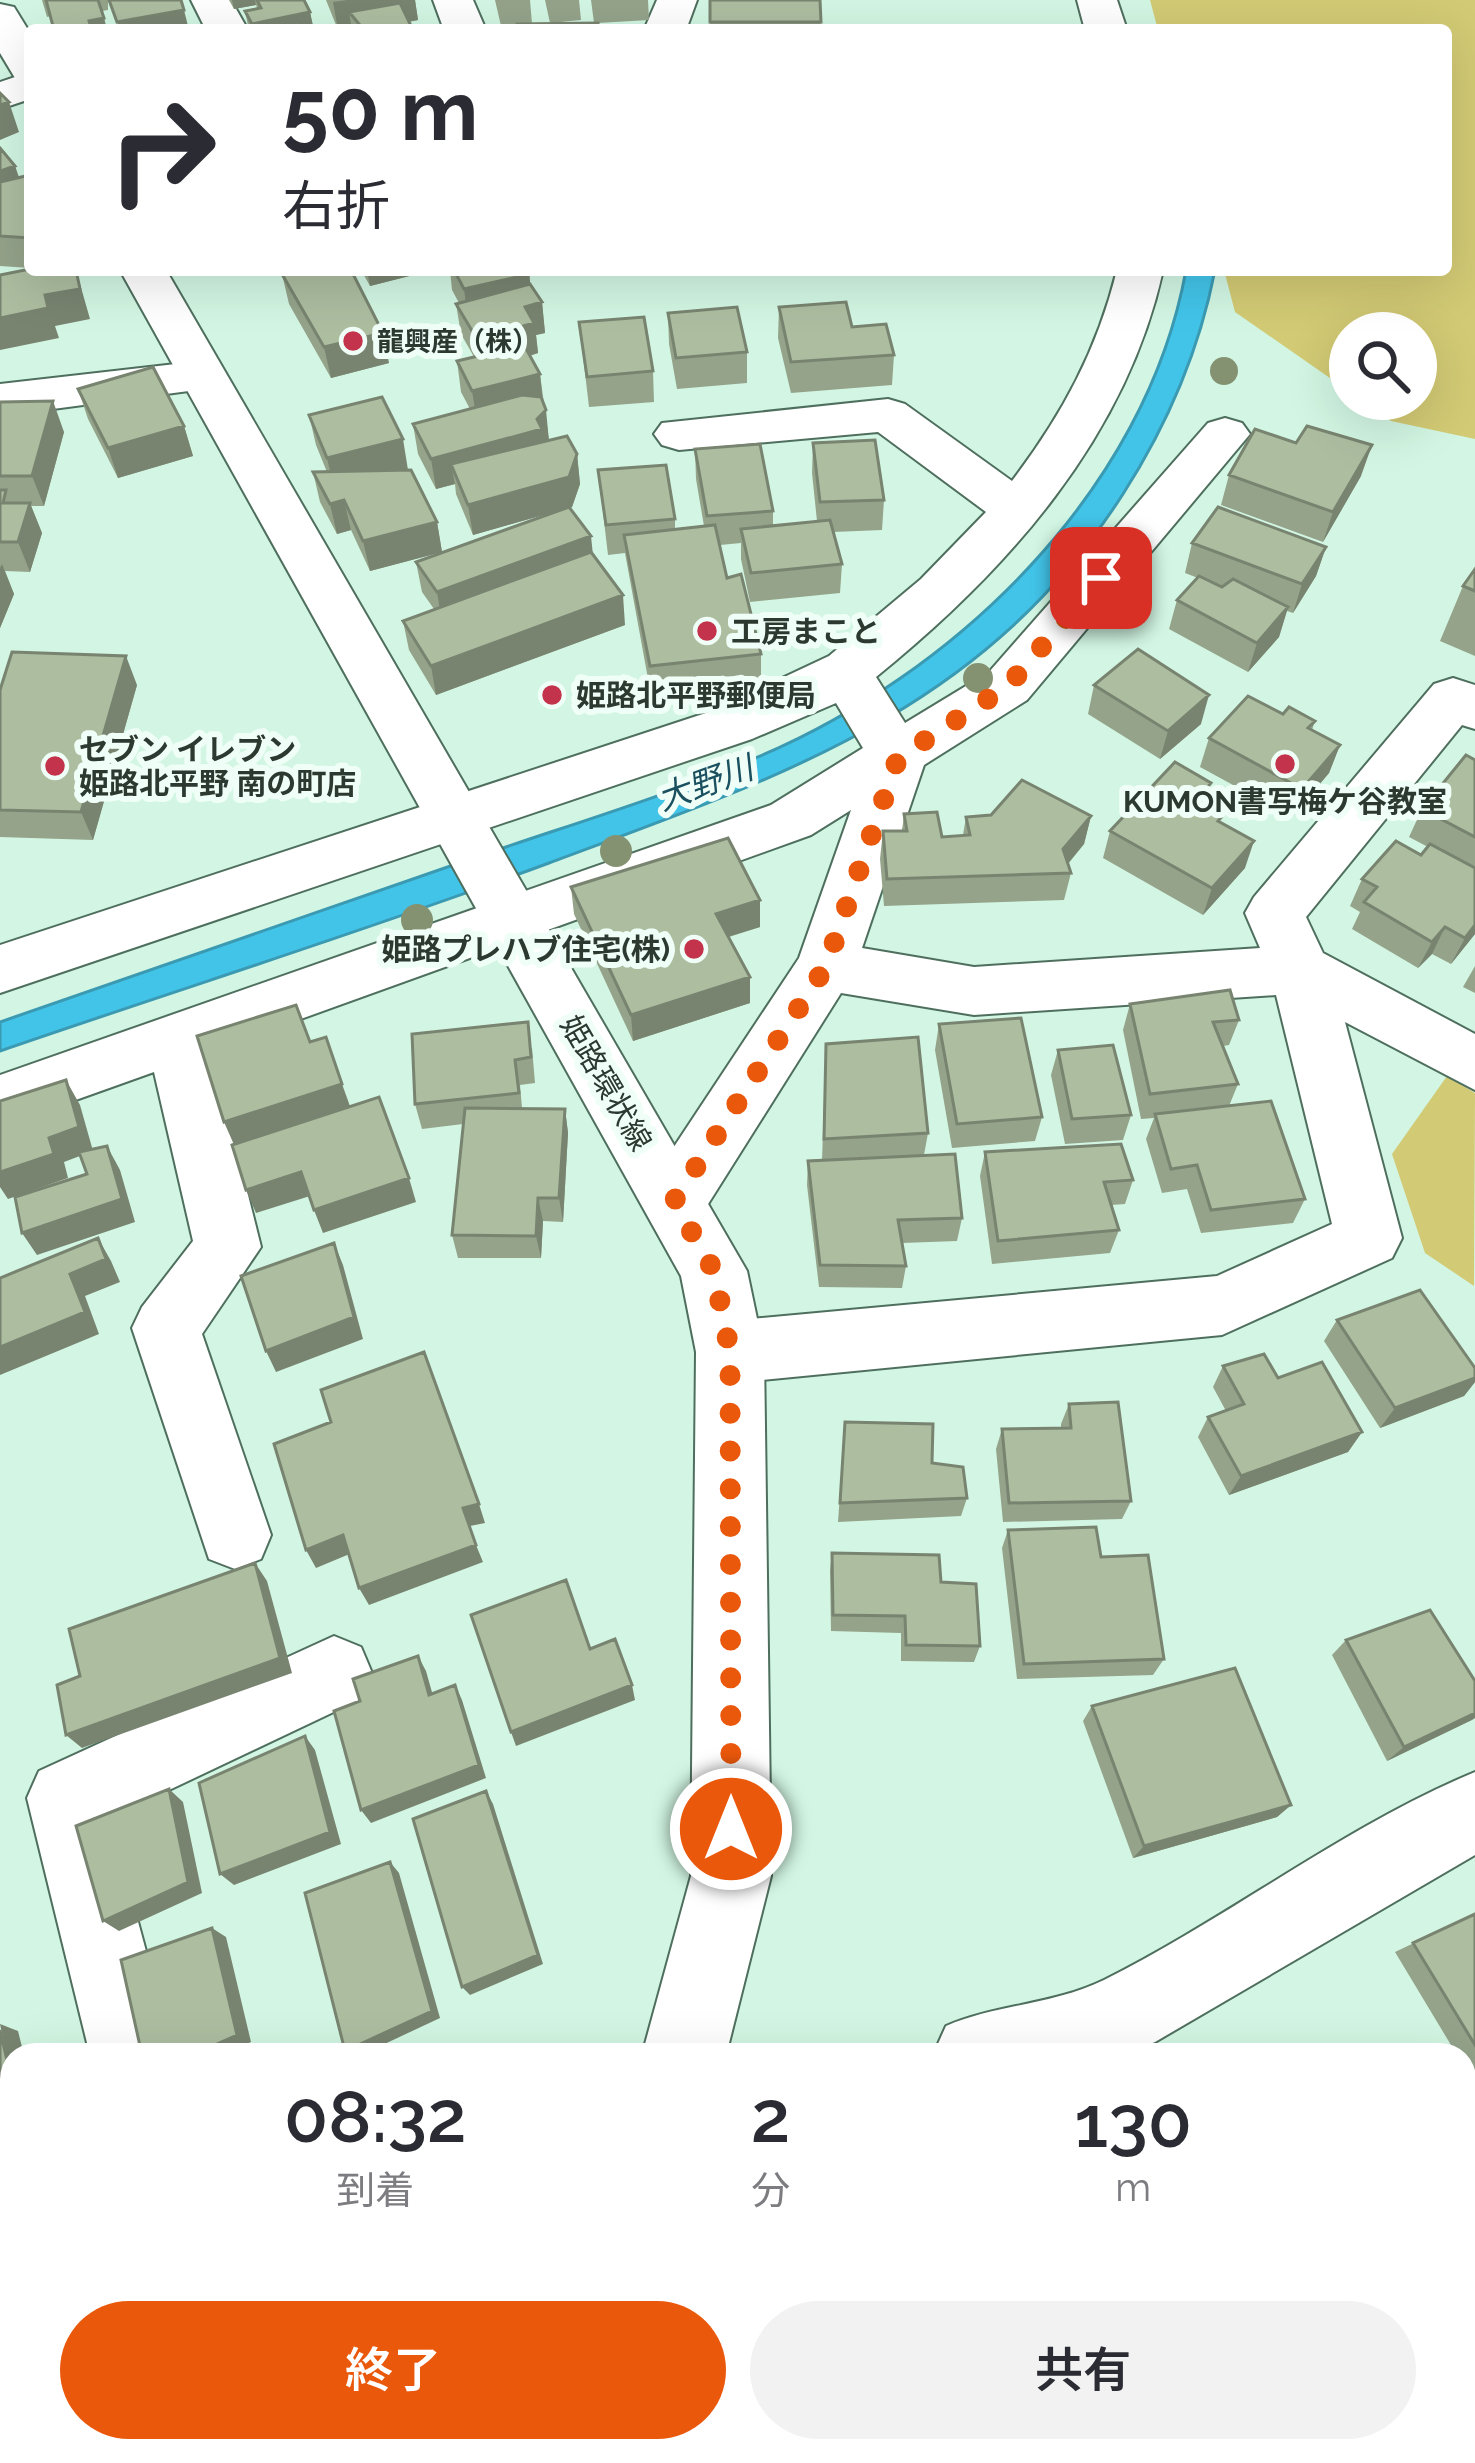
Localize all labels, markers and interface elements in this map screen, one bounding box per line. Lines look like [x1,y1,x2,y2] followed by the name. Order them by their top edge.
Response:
[282,61,478,160] text: 50 m
[84,72,240,228] icon: right
[282,174,390,238] text: 右折
[1329,312,1437,420] map controls
[1329,312,1437,420] button: search
[377,326,539,357] place label: 龍興産（株）
[340,328,366,354] marker: 龍興産（株）
[1050,527,1152,629] pin
[1068,545,1134,611] icon: arrive
[731,614,881,649] place label: 工房まこと
[694,618,720,644] marker: 工房まこと
[576,678,816,713] place label: 姫路北平野郵便局
[539,682,565,708] marker: 姫路北平野郵便局
[79,732,356,801] place label: セブン イレブン 姫路北平野 南の町店
[652,747,761,818] water label: 大野川
[1272,751,1298,777] marker: KUMON書写梅ケ谷教室
[42,753,68,779] marker: セブン イレブン 姫路北平野 南の町店
[1123,784,1447,819] place label: KUMON書写梅ケ谷教室
[381,932,670,967] place label: 姫路プレハブ住宅(株)
[681,936,707,962] marker: 姫路プレハブ住宅(株)
[553,1009,659,1157] street label: 姫路環状線
[668,1766,794,1892] position arrow
[284,2074,467,2159] text: 08:32
[751,2074,790,2159] text: 2
[1074,2079,1192,2164] text: 130
[1115,2164,1151,2210] text: m
[336,2167,414,2213] text: 到着
[751,2167,790,2213] text: 分
[60,2301,726,2439] button: 終了
[750,2301,1416,2439] button: 共有

